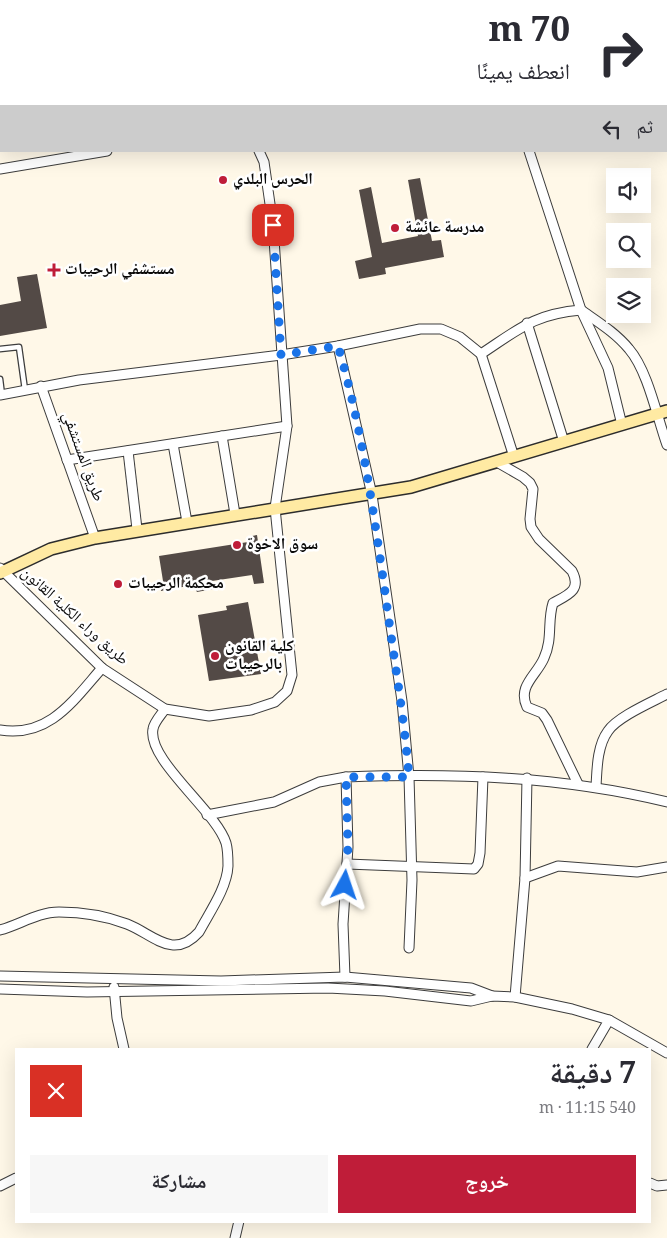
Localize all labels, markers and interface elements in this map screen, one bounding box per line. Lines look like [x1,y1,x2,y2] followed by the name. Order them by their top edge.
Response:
[489,4,570,63] text: 70 m
[588,20,653,85] icon: right
[476,55,570,93] text: انعطف يمينًا
[636,113,653,145] text: ثم
[598,115,626,143] icon: left
[233,167,313,194] place label: الحرس البلدي
[606,168,651,323] map controls
[606,168,651,213] button: sound
[217,174,229,186] marker: الحرس البلدي
[252,204,294,246] pin
[259,211,287,239] icon: arrive
[405,215,484,242] place label: مدرسة عائشة
[389,222,401,234] marker: مدرسة عائشة
[606,223,651,268] button: search
[65,257,174,284] place label: مستشفي الرحيبات
[47,263,61,277] marker: مستشفي الرحيبات
[606,278,651,323] button: layers
[53,408,111,506] street label: طريق المستشفي
[247,532,318,559] place label: سوق الاخوة
[231,539,243,551] marker: سوق الاخوة
[14,561,134,673] street label: طريق وراء الكلية القانون
[128,571,224,598] place label: محكمة الرحيبات
[112,578,124,590] marker: محكمة الرحيبات
[225,634,294,679] place label: كلية القانون بالرحيبات
[209,650,221,662] marker: كلية القانون بالرحيبات
[318,858,370,910] position arrow
[550,1051,636,1102] text: 7 دقيقة
[30,1065,82,1117] button: close
[539,1096,636,1123] text: 540 m · 11:15
[30,1155,328,1213] button: مشاركة
[338,1155,636,1213] button: خروج

